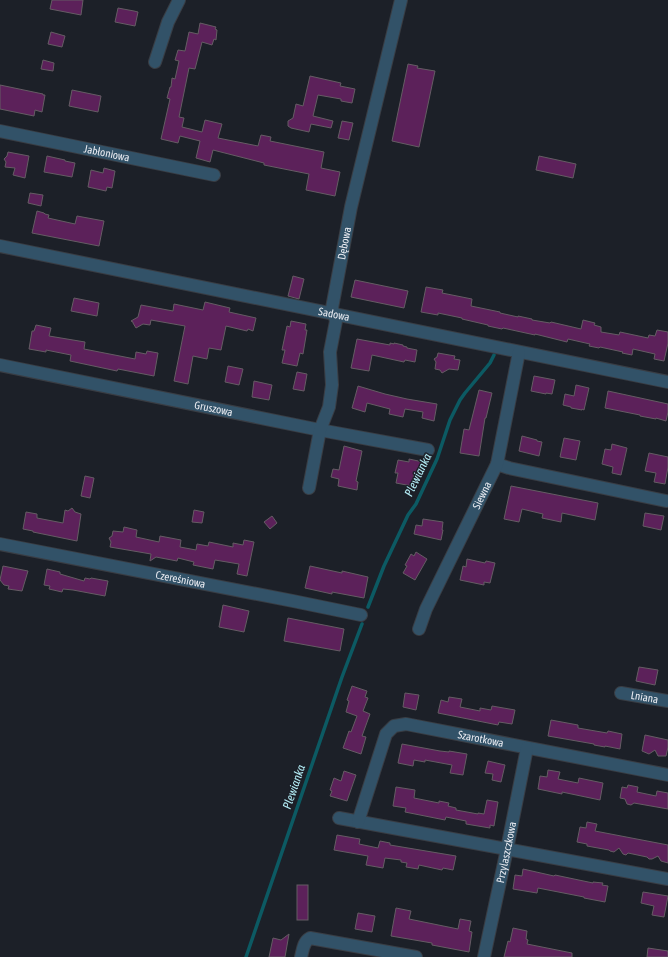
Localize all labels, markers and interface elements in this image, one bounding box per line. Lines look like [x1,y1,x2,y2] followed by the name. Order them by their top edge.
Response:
[83,142,131,164] street label: Jabłoniowa
[335,226,353,261] street label: Dębowa
[317,305,351,323] street label: Sadowa
[193,399,234,418] street label: Gruszowa
[402,451,435,499] water label: Plewianka
[470,479,494,511] street label: Siewna
[155,568,207,590] street label: Czereśniowa
[630,689,659,705] street label: Lniana
[457,728,505,749] street label: Szarotkowa
[280,763,308,811] water label: Plewianka
[494,821,518,884] street label: Przylaszczkowa

